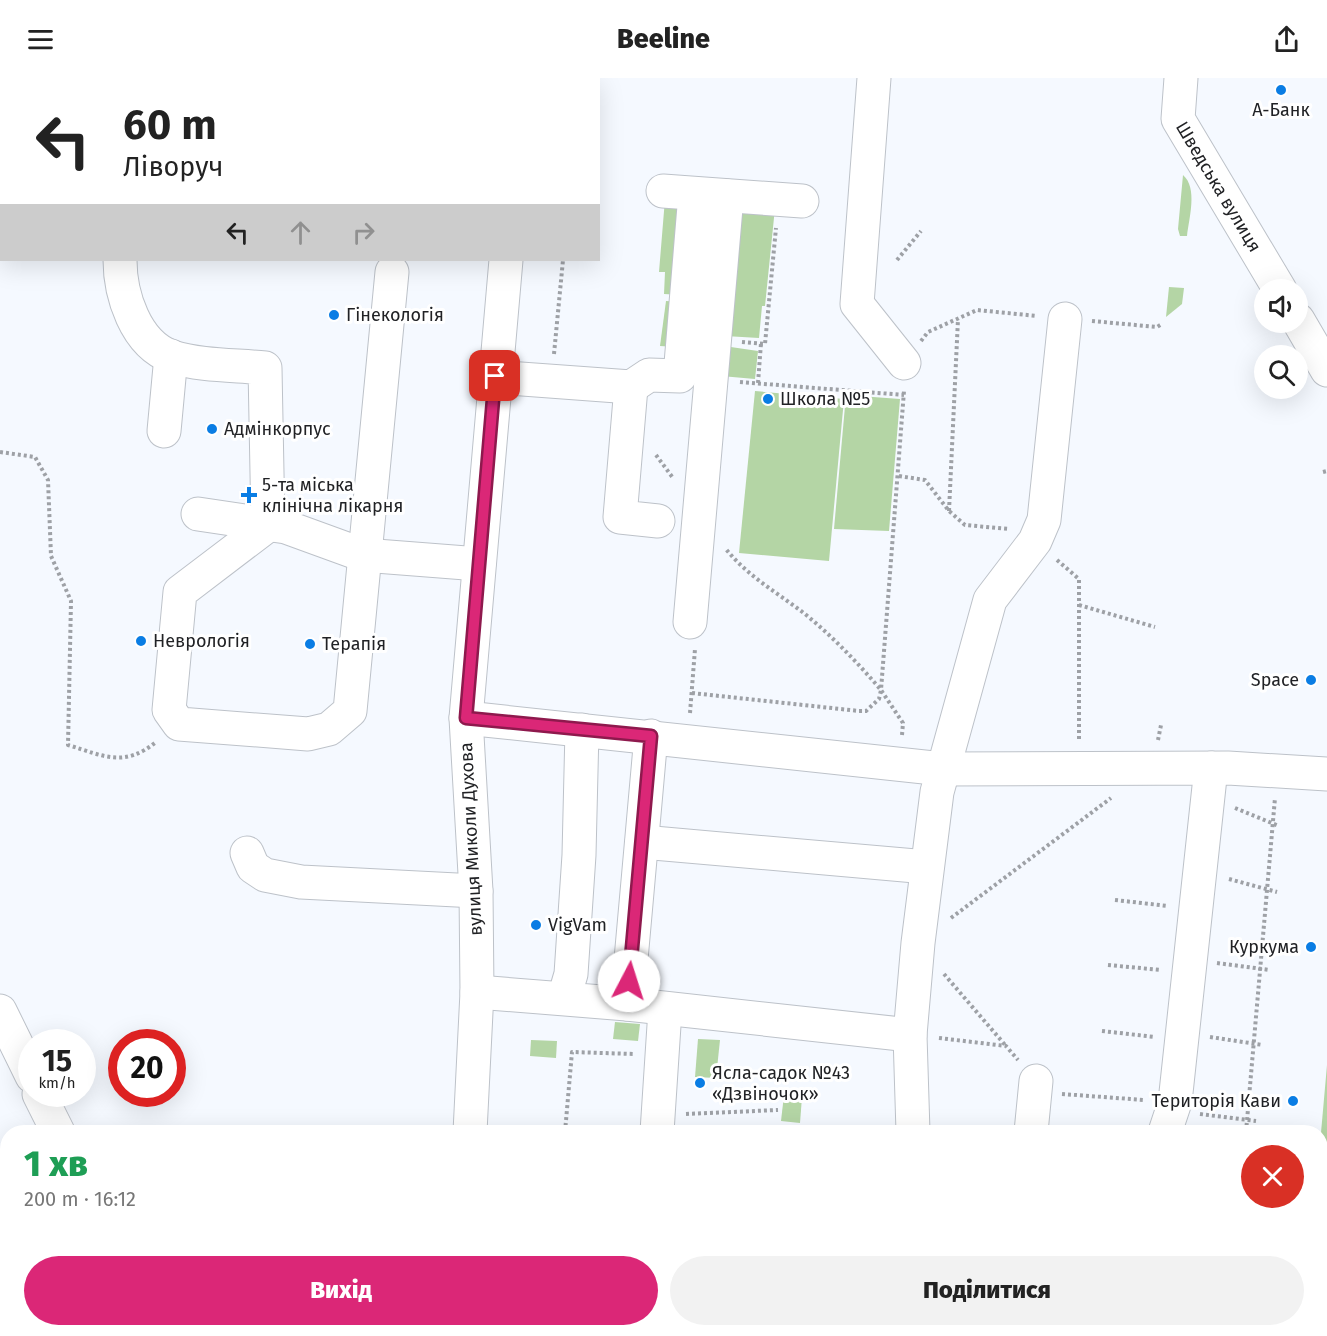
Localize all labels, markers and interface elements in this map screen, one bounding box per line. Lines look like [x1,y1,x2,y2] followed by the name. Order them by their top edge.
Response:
[24,23,57,56] icon: menu
[617,23,710,55] text: Beeline
[1270,23,1303,56] icon: share
[1274,83,1288,97] marker: А-Банк
[1252,99,1310,121] place label: А-Банк
[123,100,217,150] text: 60 m
[24,102,102,180] icon: left
[1171,117,1266,256] street label: Шведська вулиця
[123,151,223,183] text: Ліворуч
[221,216,254,249] icon: left
[284,216,317,249] icon: ahead
[347,216,380,249] icon: right
[1254,279,1308,399] map controls
[1254,279,1308,333] button: sound
[346,304,444,326] place label: Гінекологія
[327,308,341,322] marker: Гінекологія
[1254,345,1308,399] button: search
[469,350,520,401] pin
[478,359,511,392] icon: arrive
[780,388,870,410] place label: Школа №5
[761,392,775,406] marker: Школа №5
[224,418,331,440] place label: Адмінкорпус
[205,422,219,436] marker: Адмінкорпус
[262,474,403,517] place label: 5-та міська клінічна лікарня
[240,486,258,504] marker: 5-та міська клінічна лікарня
[153,630,250,652] place label: Неврологія
[322,633,386,655] place label: Терапія
[134,634,148,648] marker: Неврологія
[303,637,317,651] marker: Терапія
[1251,669,1299,691] place label: Space
[1304,673,1318,687] marker: Space
[455,742,487,936] street label: вулиця Миколи Духова
[548,914,607,936] place label: VigVam
[529,918,543,932] marker: VigVam
[1229,936,1299,958] place label: Куркума
[1304,940,1318,954] marker: Куркума
[597,949,661,1013] position arrow
[108,1029,186,1107] speed limit sign: 20
[42,1043,72,1079] text: 15
[712,1062,850,1105] place label: Ясла-садок №43 «Дзвіночок»
[38,1074,76,1092] text: km/h
[693,1076,707,1090] marker: Ясла-садок №43 «Дзвіночок»
[1152,1090,1281,1112] place label: Територія Кави
[1286,1094,1300,1108] marker: Територія Кави
[24,1142,88,1186] text: 1 хв
[1241,1145,1304,1208] button: close
[24,1187,136,1211] text: 200 m · 16:12
[24,1256,658,1325] button: Вихід
[670,1256,1304,1325] button: Поділитися

